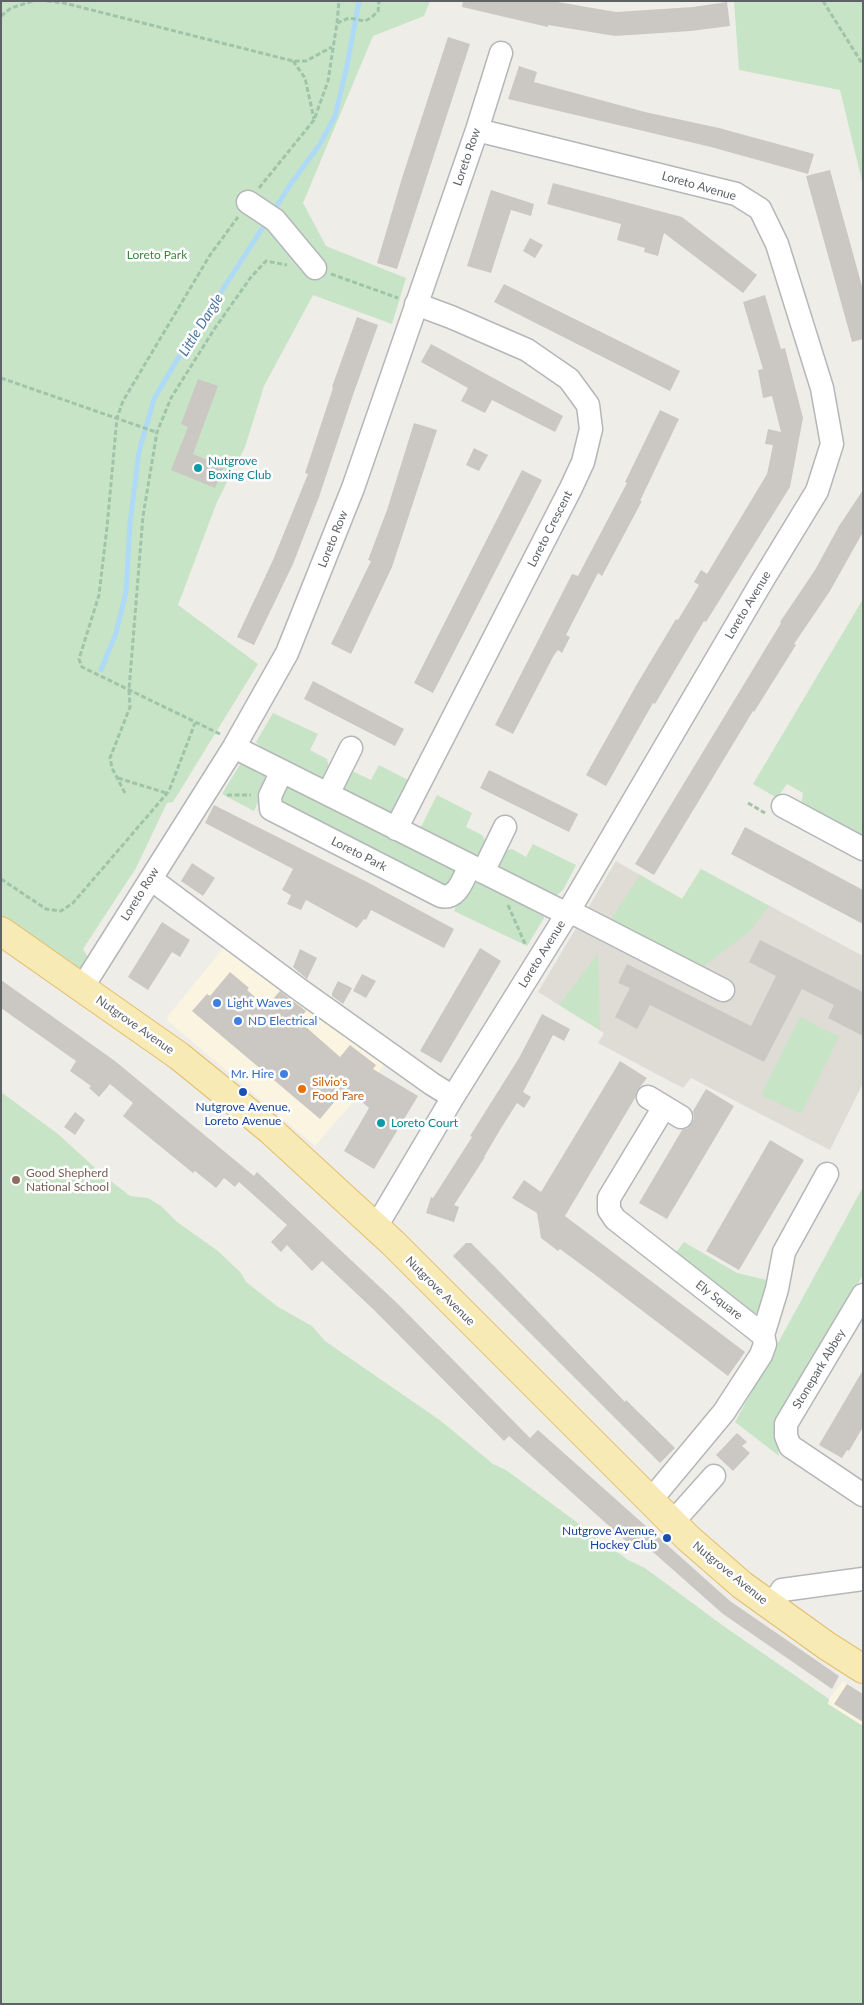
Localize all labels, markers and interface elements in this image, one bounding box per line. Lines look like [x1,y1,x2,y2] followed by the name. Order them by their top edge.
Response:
[450,126,484,188] street label: Loreto Row
[660,168,738,204] street label: Loreto Avenue
[127,248,187,262] park label: Loreto Park
[175,291,227,359] water label: Little Dargle
[208,454,271,482] place label: Nutgrove Boxing Club
[192,462,204,474] marker: Nutgrove Boxing Club
[525,488,575,570] street label: Loreto Crescent
[315,508,351,570] street label: Loreto Row
[722,568,774,642] street label: Loreto Avenue
[329,834,389,874] street label: Loreto Park
[118,865,162,923] street label: Loreto Row
[516,918,568,990] street label: Loreto Avenue
[93,993,177,1057] street label: Nutgrove Avenue
[227,996,291,1010] place label: Light Waves
[211,997,223,1009] marker: Light Waves
[248,1014,317,1028] place label: ND Electrical
[232,1015,244,1027] marker: ND Electrical
[231,1067,274,1081] place label: Mr. Hire
[278,1068,290,1080] marker: Mr. Hire
[312,1075,364,1103] place label: Silvio's Food Fare
[296,1083,308,1095] marker: Silvio's Food Fare
[237,1086,249,1098] marker: Nutgrove Avenue, Loreto Avenue
[196,1100,290,1128] place label: Nutgrove Avenue, Loreto Avenue
[391,1116,458,1130] place label: Loreto Court
[375,1117,387,1129] marker: Loreto Court
[26,1166,109,1194] place label: Good Shepherd National School
[10,1174,22,1186] marker: Good Shepherd National School
[402,1253,478,1329] street label: Nutgrove Avenue
[693,1277,745,1323] street label: Ely Square
[790,1327,848,1411] street label: Stonepark Abbey
[562,1524,657,1552] place label: Nutgrove Avenue, Hockey Club
[661,1532,673,1544] marker: Nutgrove Avenue, Hockey Club
[690,1538,770,1608] street label: Nutgrove Avenue

